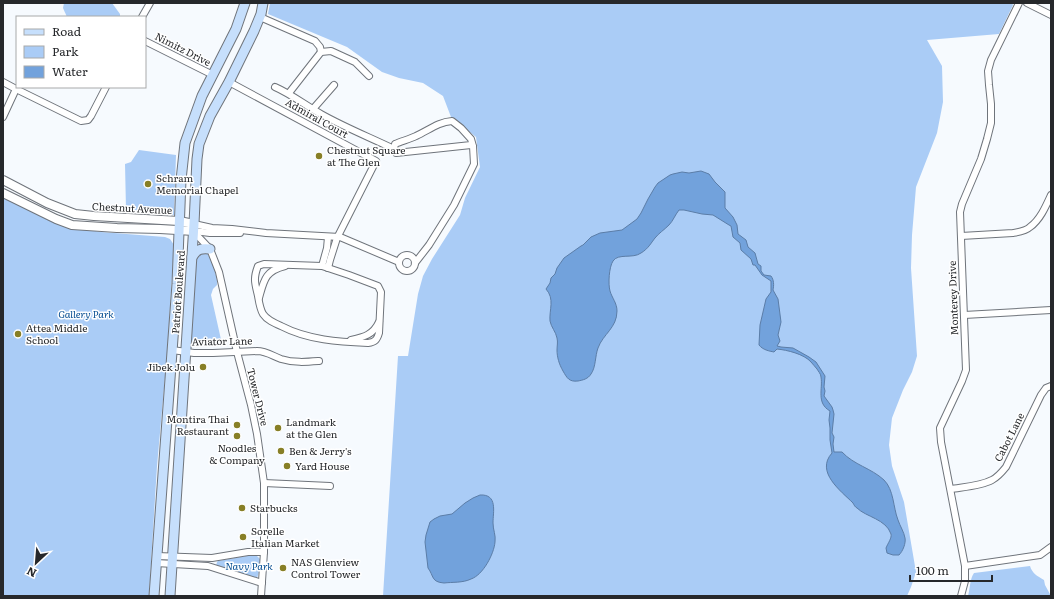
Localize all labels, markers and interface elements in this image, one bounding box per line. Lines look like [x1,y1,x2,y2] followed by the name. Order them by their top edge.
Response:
[16,16,146,88] legend
[52,22,82,40] text: Road
[153,28,214,69] street label: Nimitz Drive
[52,42,79,60] text: Park
[52,62,88,80] text: Water
[283,94,351,141] street label: Admiral Court
[327,142,406,169] place label: Chestnut Square at The Glen
[314,151,324,161] marker: Chestnut Square at The Glen
[156,170,239,197] place label: Schram Memorial Chapel
[143,179,153,189] marker: Schram Memorial Chapel
[92,198,173,217] street label: Chestnut Avenue
[167,250,188,334] street label: Patriot Boulevard
[944,260,961,336] street label: Monterey Drive
[58,306,114,321] park label: Gallery Park
[26,320,87,347] place label: Attea Middle School
[13,329,23,339] marker: Attea Middle School
[192,332,252,349] street label: Aviator Lane
[147,359,196,374] place label: Jibek Jolu
[198,362,208,372] marker: Jibek Jolu
[244,366,273,427] street label: Tower Drive
[990,410,1027,464] street label: Cabot Lane
[167,411,230,438] place label: Montira Thai Restaurant
[286,414,338,441] place label: Landmark at the Glen
[232,420,242,430] marker: Montira Thai Restaurant
[273,423,283,433] marker: Landmark at the Glen
[232,431,242,441] marker: Noodles & Company
[209,440,265,467] place label: Noodles & Company
[289,443,352,458] place label: Ben & Jerry's
[276,446,286,456] marker: Ben & Jerry's
[295,458,349,473] place label: Yard House
[282,461,292,471] marker: Yard House
[250,500,298,515] place label: Starbucks
[237,503,247,513] marker: Starbucks
[251,523,320,550] place label: Sorelle Italian Market
[238,532,248,542] marker: Sorelle Italian Market
[16,543,56,583] north arrow
[291,554,361,581] place label: NAS Glenview Control Tower
[910,557,992,583] scale bar
[225,558,273,573] park label: Navy Park
[916,561,949,579] text: 100 m
[278,563,288,573] marker: NAS Glenview Control Tower
[24,564,39,582] text: N

